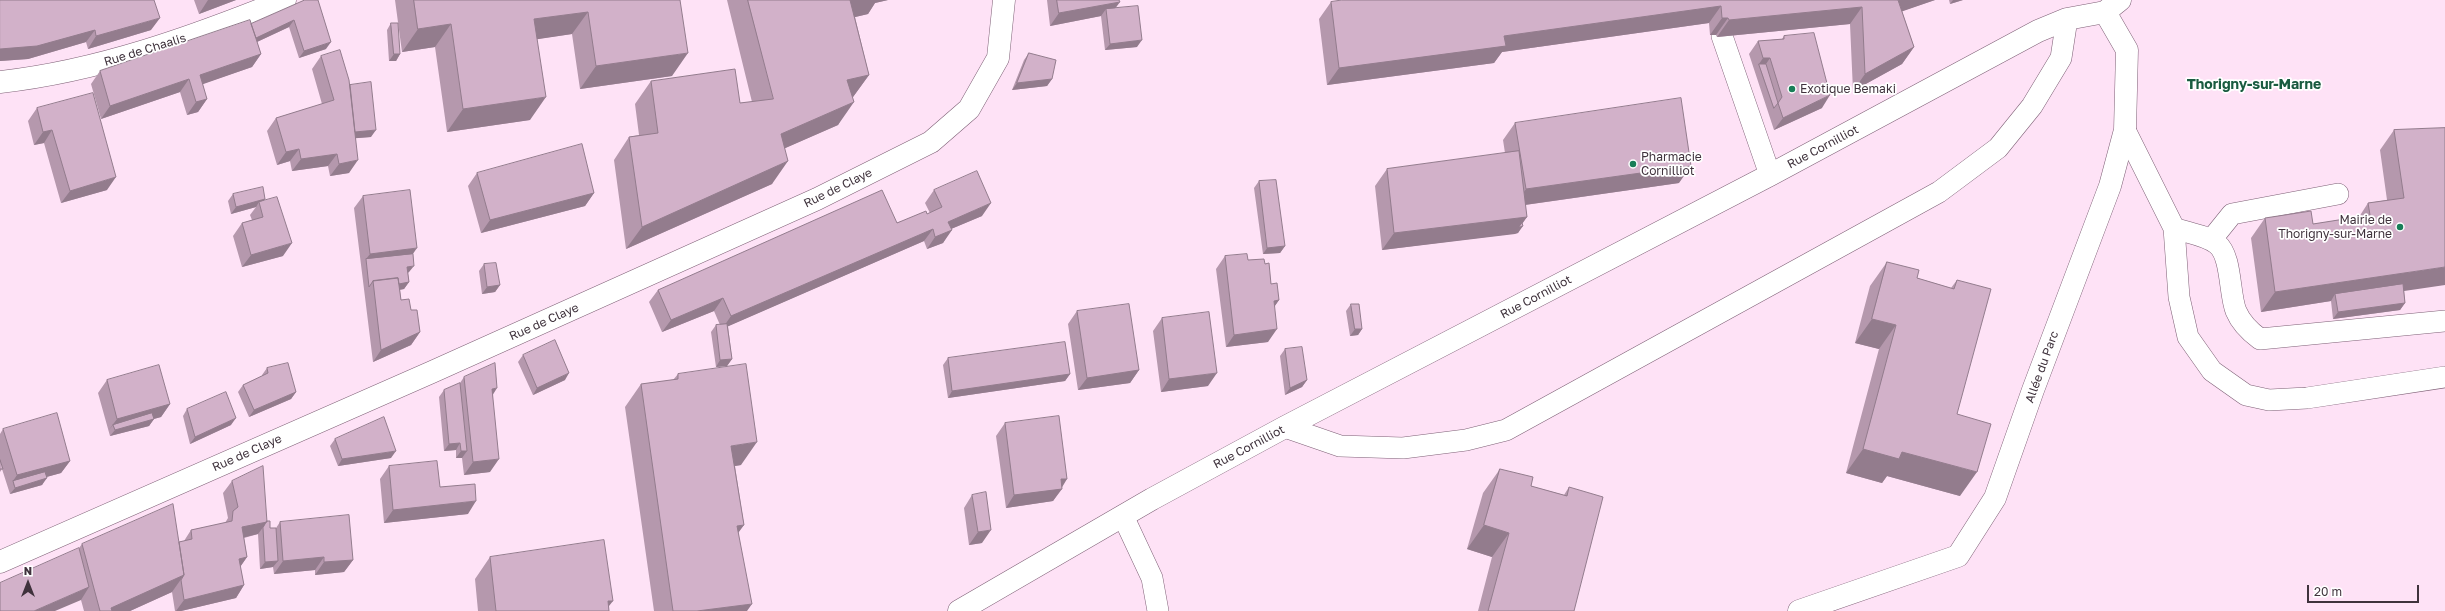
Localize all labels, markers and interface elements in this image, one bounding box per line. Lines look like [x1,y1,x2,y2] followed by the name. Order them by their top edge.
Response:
[102,31,188,69] street label: Rue de Chaalis
[2187,77,2321,93] district label: Thorigny-sur-Marne
[1800,82,1896,96] place label: Exotique Bemaki
[1787,84,1797,94] marker: Exotique Bemaki
[1785,122,1861,172] street label: Rue Cornilliot
[1641,150,1702,178] place label: Pharmacie Cornilliot
[1628,159,1638,169] marker: Pharmacie Cornilliot
[801,165,875,211] street label: Rue de Claye
[2278,213,2392,241] place label: Mairie de Thorigny-sur-Marne
[2395,222,2405,232] marker: Mairie de Thorigny-sur-Marne
[1498,272,1574,322] street label: Rue Cornilliot
[507,300,581,344] street label: Rue de Claye
[2022,329,2062,405] street label: Allée du Parc
[1211,422,1287,472] street label: Rue Cornilliot
[210,431,284,475] street label: Rue de Claye
[8,563,48,603] north arrow
[24,564,32,577] text: N
[2309,577,2421,603] scale bar
[2314,584,2342,599] text: 20 m

